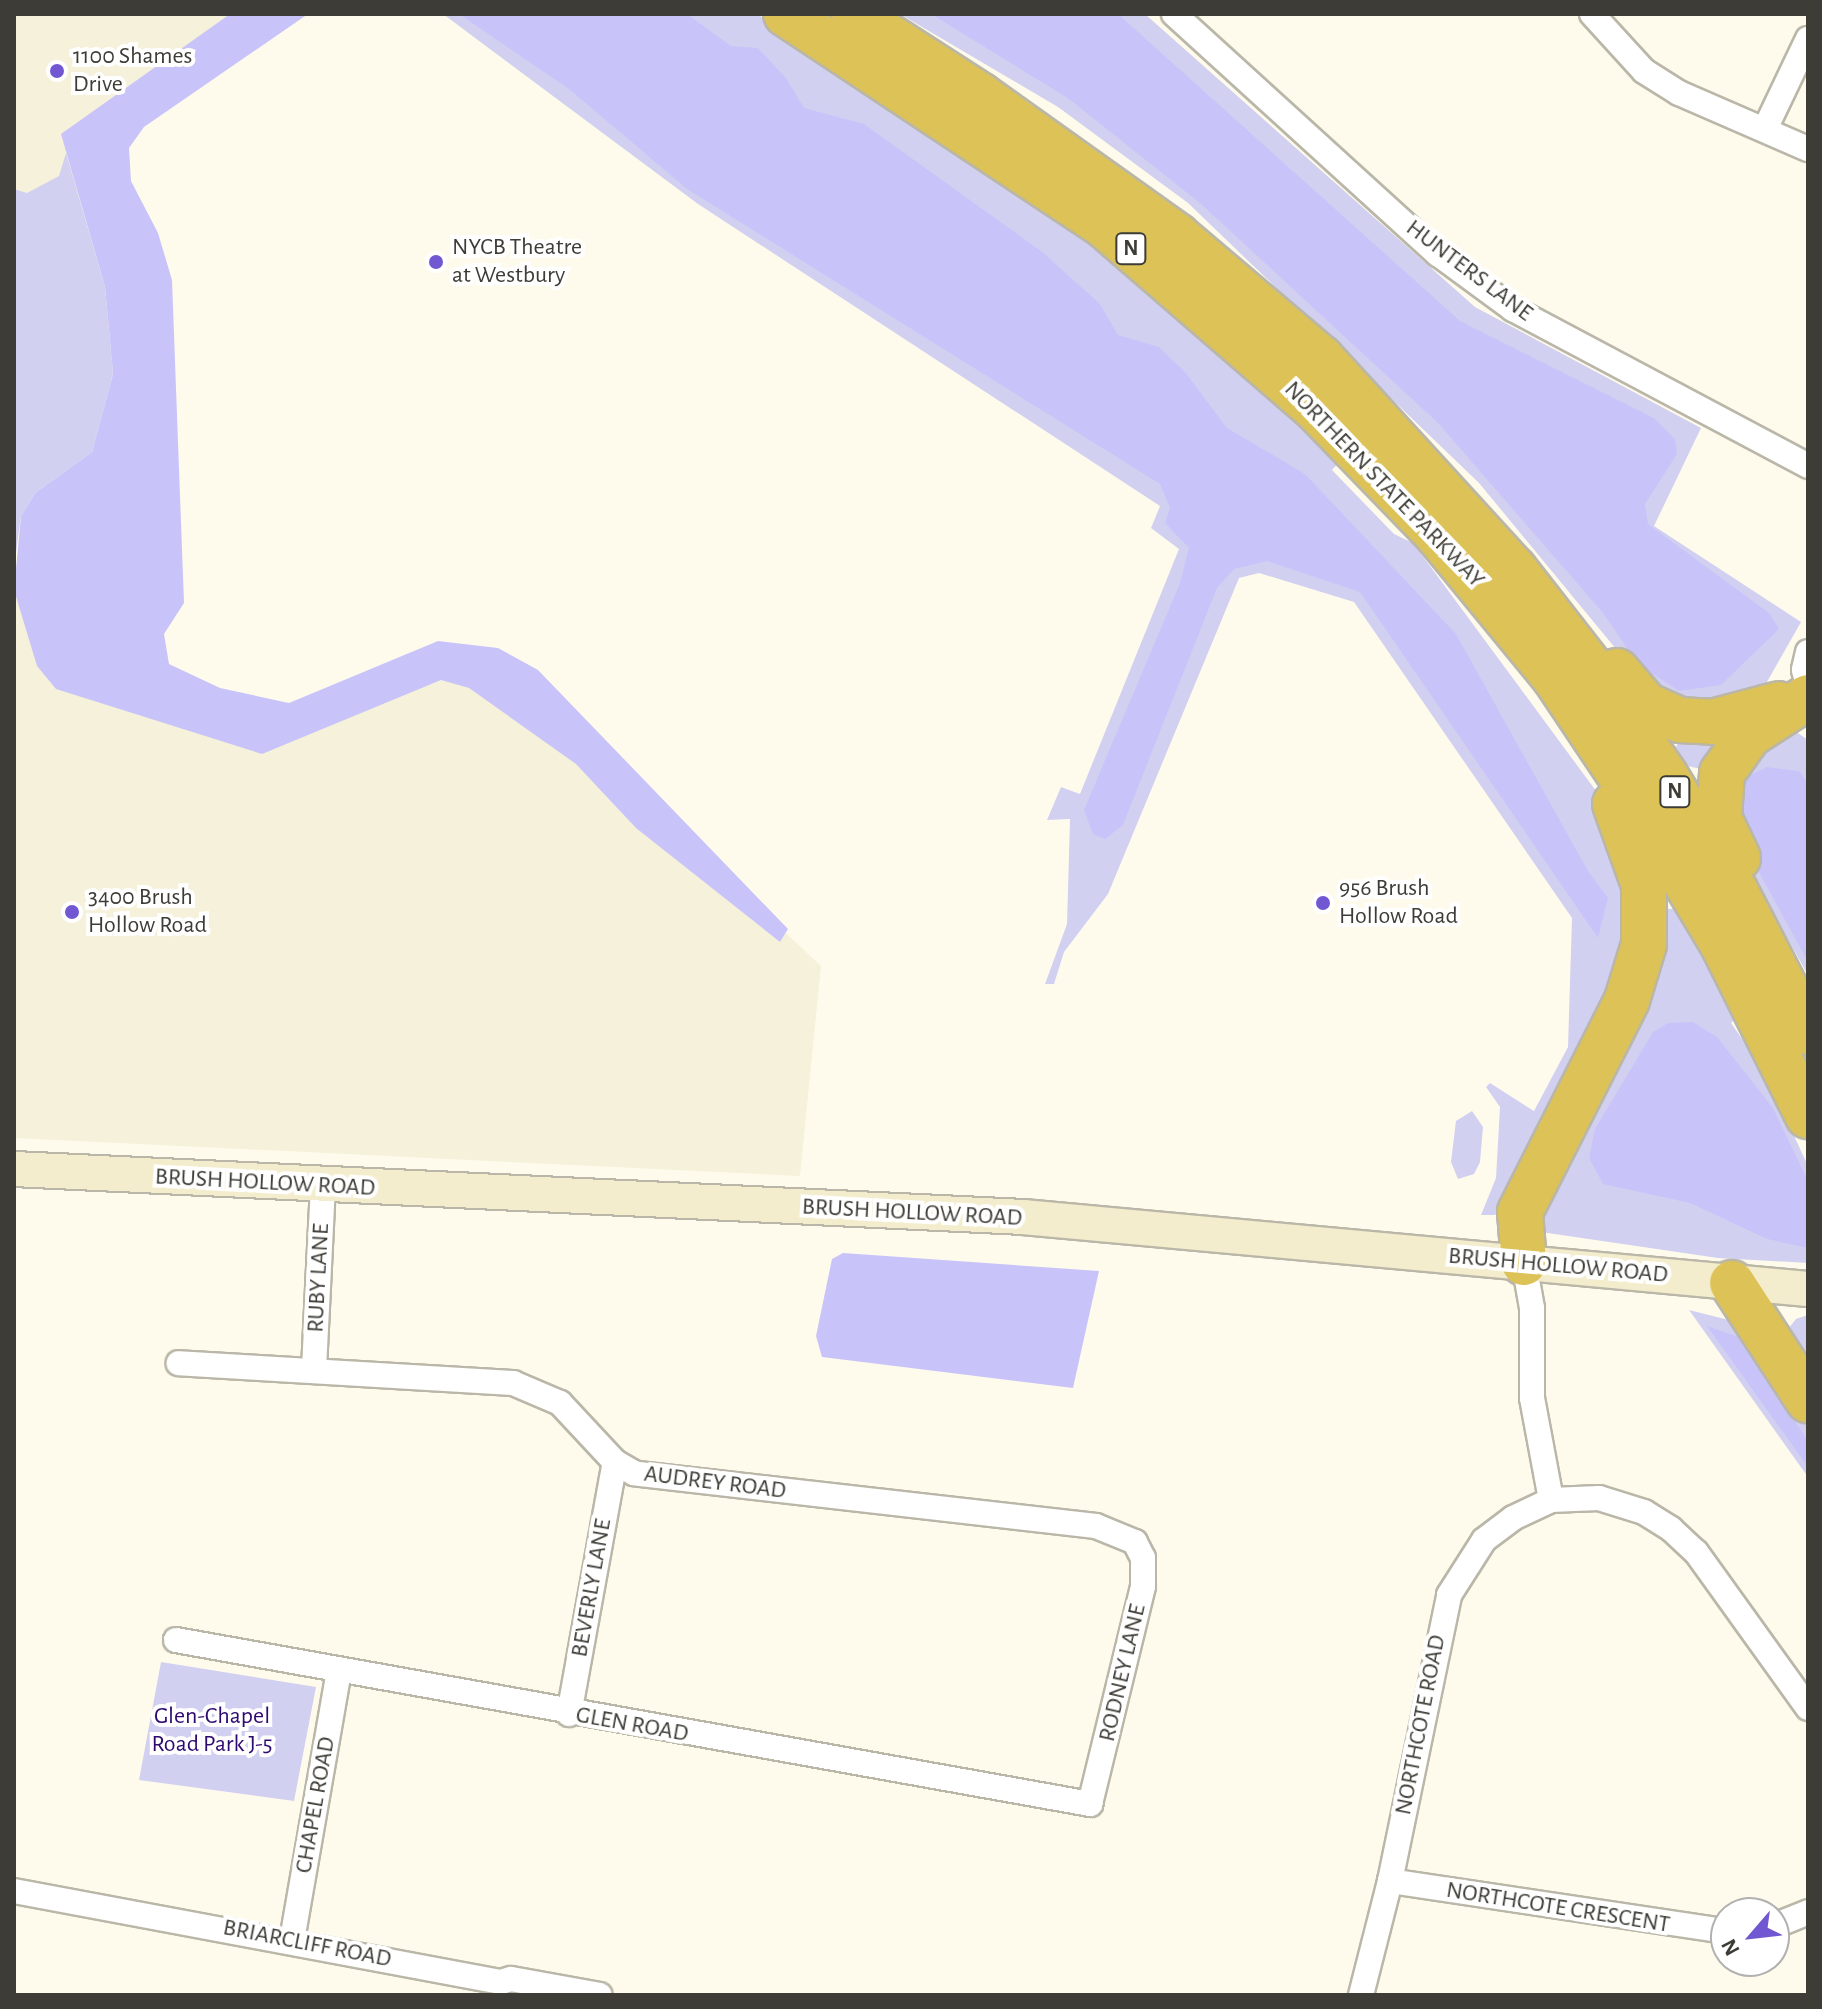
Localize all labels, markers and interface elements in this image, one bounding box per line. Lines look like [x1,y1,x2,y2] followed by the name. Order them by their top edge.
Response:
[73,43,192,99] place label: 1100 Shames Drive
[48,62,66,80] marker: 1100 Shames Drive
[1400,214,1538,328] street label: HUNTERS LANE
[1115,231,1147,267] road number: N
[452,234,582,290] place label: NYCB Theatre at Westbury
[427,253,445,271] marker: NYCB Theatre at Westbury
[1278,376,1490,594] street label: NORTHERN STATE PARKWAY
[1659,774,1691,810] road number: N
[1339,875,1458,931] place label: 956 Brush Hollow Road
[88,884,207,940] place label: 3400 Brush Hollow Road
[1314,894,1332,912] marker: 956 Brush Hollow Road
[63,903,81,921] marker: 3400 Brush Hollow Road
[154,1163,376,1203] street label: BRUSH HOLLOW ROAD
[801,1193,1023,1233] street label: BRUSH HOLLOW ROAD
[302,1223,336,1333] street label: RUBY LANE
[1447,1242,1669,1290] street label: BRUSH HOLLOW ROAD
[642,1460,788,1506] street label: AUDREY ROAD
[566,1517,618,1659] street label: BEVERLY LANE
[1093,1601,1153,1745] street label: RODNEY LANE
[1389,1633,1453,1817] street label: NORTHCOTE ROAD
[574,1701,690,1749] street label: GLEN ROAD
[151,1703,273,1759] park label: Glen-Chapel Road Park J-5
[290,1734,342,1876] street label: CHAPEL ROAD
[1444,1876,1672,1940] street label: NORTHCOTE CRESCENT
[1710,1897,1790,1977] north arrow
[220,1914,394,1974] street label: BRIARCLIFF ROAD
[1717,1935,1744,1959] text: N

